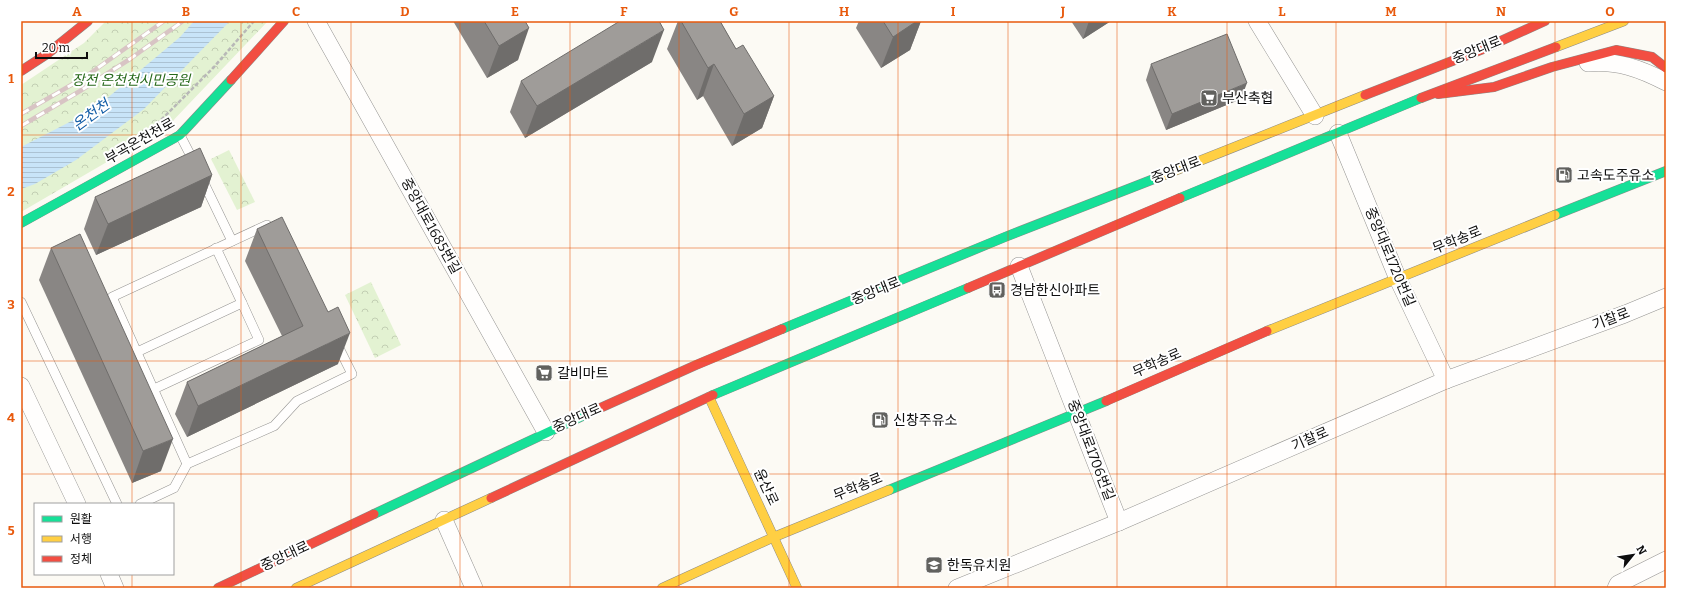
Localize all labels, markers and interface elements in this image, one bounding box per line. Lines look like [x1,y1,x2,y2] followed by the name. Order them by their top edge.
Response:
[72,4,82,19] text: A
[182,4,190,19] text: B
[292,4,300,19] text: C
[400,4,410,19] text: D
[511,4,519,19] text: E
[620,4,628,19] text: F
[729,4,739,19] text: G
[839,4,849,19] text: H
[951,4,956,19] text: I
[1060,4,1066,19] text: J
[1167,4,1177,19] text: K
[1278,4,1286,19] text: L
[1385,4,1397,19] text: M
[1496,4,1506,19] text: N
[1605,4,1615,19] text: O
[1450,32,1504,68] street label: 중앙대로
[36,34,87,60] scale bar
[42,41,71,55] text: 20 m
[8,71,14,86] text: 1
[72,72,191,89] park label: 장전 온천천시민공원
[1199,88,1219,108] supermarket icon: 부산축협
[1222,90,1274,107] place label: 부산축협
[69,94,115,134] water label: 온천천
[102,114,178,168] street label: 부곡온천천로
[1149,153,1203,187] street label: 중앙대로
[1554,165,1574,185] fuel station icon: 고속도주유소
[1577,167,1654,184] place label: 고속도주유소
[398,175,464,277] street label: 중앙대로1685번길
[7,184,15,199] text: 2
[1361,205,1419,309] street label: 중앙대로1720번길
[1430,222,1484,258] street label: 무학송로
[849,273,903,309] street label: 중앙대로
[987,280,1007,300] bus stop icon: 경남한신아파트
[1010,282,1100,299] place label: 경남한신아파트
[7,297,15,312] text: 3
[1590,304,1632,334] street label: 기찰로
[1130,345,1184,381] street label: 무학송로
[534,363,554,383] supermarket icon: 갈비마트
[557,365,609,382] place label: 갈비마트
[1064,397,1118,503] street label: 중앙대로1706번길
[550,400,604,436] street label: 중앙대로
[7,410,15,425] text: 4
[870,410,890,430] fuel station icon: 신창주유소
[893,412,958,429] place label: 신창주유소
[1289,423,1331,455] street label: 기찰로
[750,466,782,508] street label: 윤산로
[831,469,885,505] street label: 무학송로
[34,503,174,575] legend
[70,512,92,526] text: 원활
[7,523,15,538] text: 5
[70,532,92,546] text: 서행
[1613,535,1653,575] north arrow
[258,537,312,575] street label: 중앙대로
[1633,543,1649,558] text: N
[70,552,92,566] text: 정체
[924,555,944,575] school or university icon: 한독유치원
[947,557,1011,574] place label: 한독유치원

